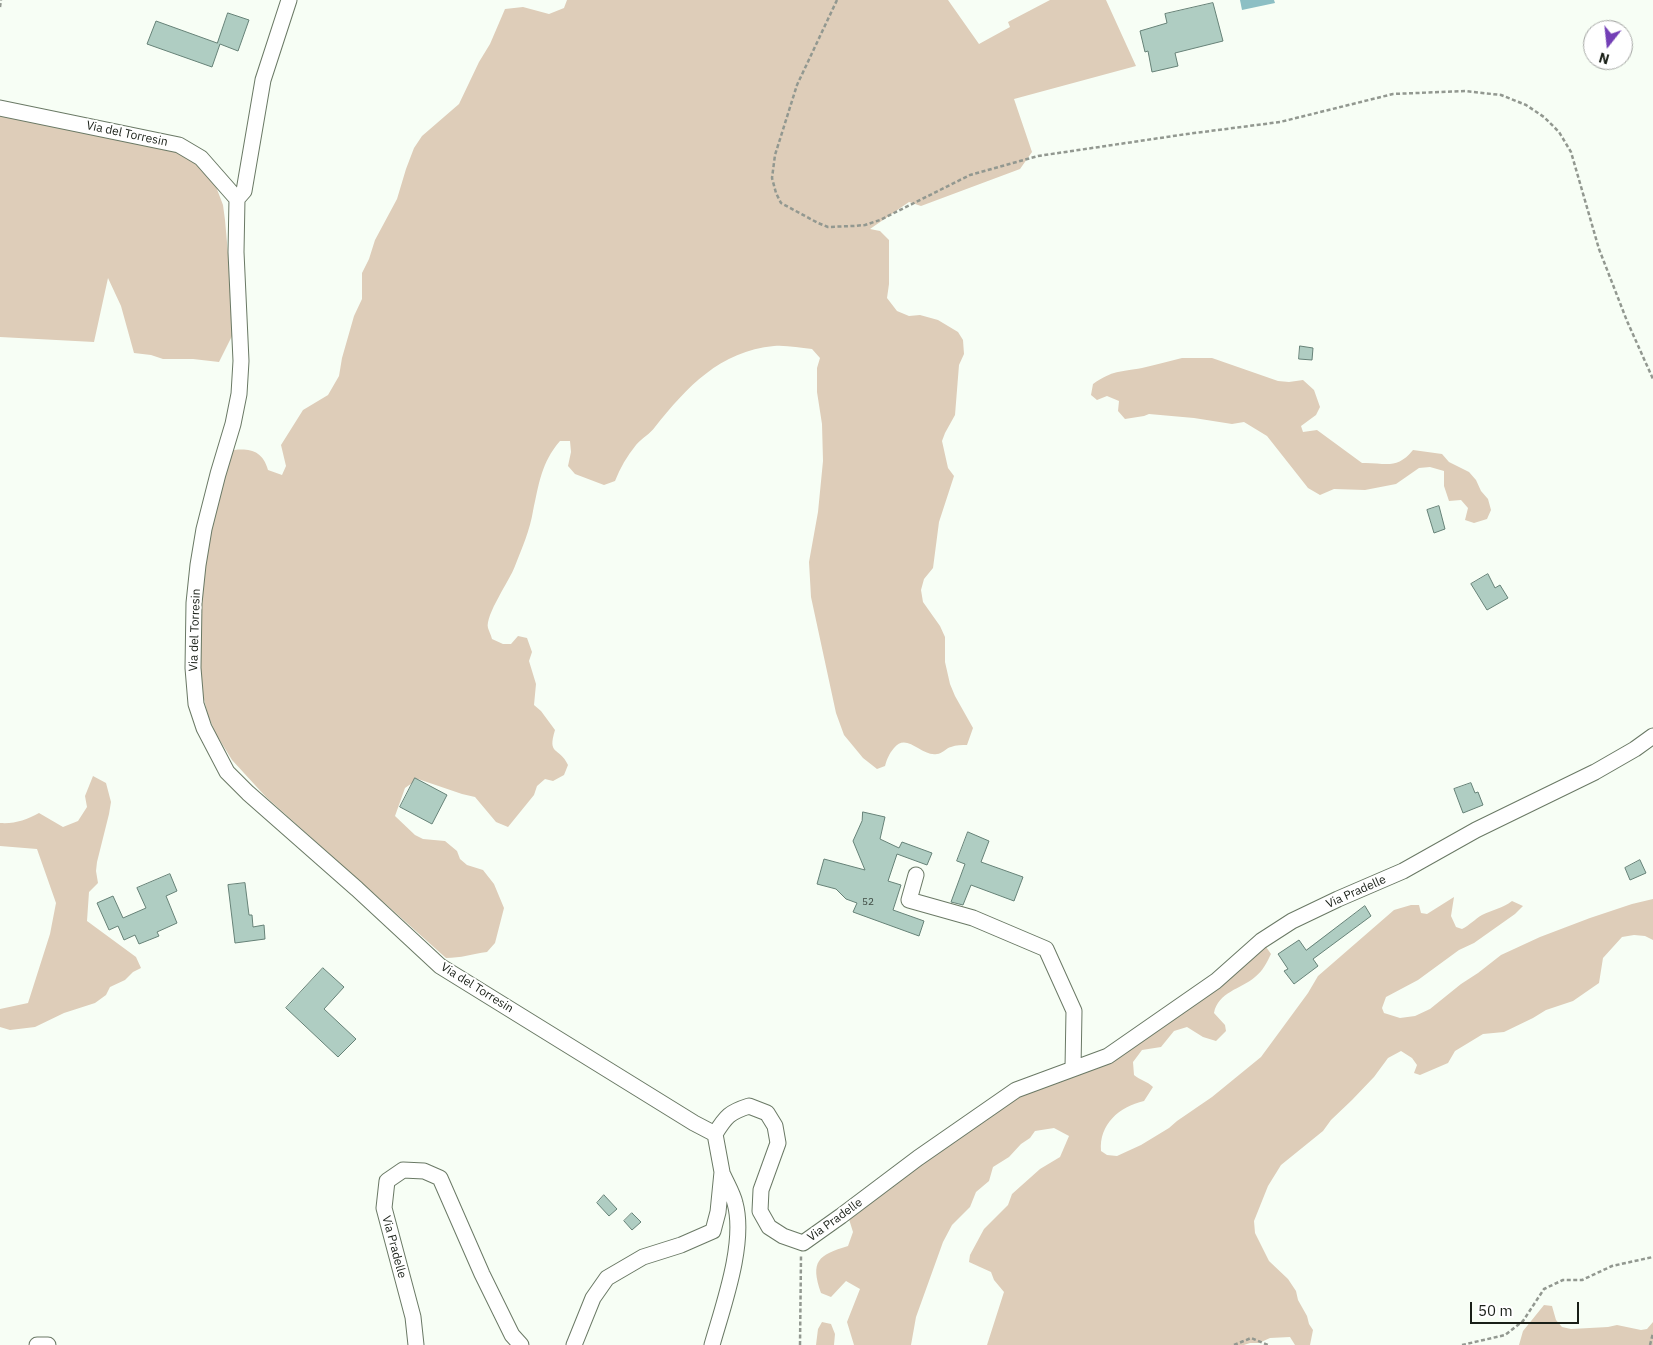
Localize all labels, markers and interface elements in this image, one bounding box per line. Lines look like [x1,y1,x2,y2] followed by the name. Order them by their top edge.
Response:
[1583,20,1633,70] north arrow
[1597,48,1612,69] text: N
[85,118,169,150] street label: Via del Torresin
[186,588,204,672] street label: Via del Torresin
[1324,872,1388,912] street label: Via Pradelle
[862,896,874,908] house number: 52
[438,960,516,1016] street label: Via del Torresin
[805,1195,865,1245] street label: Via Pradelle
[379,1214,409,1280] street label: Via Pradelle
[1473,1292,1582,1324] scale bar
[1478,1301,1513,1320] text: 50 m

